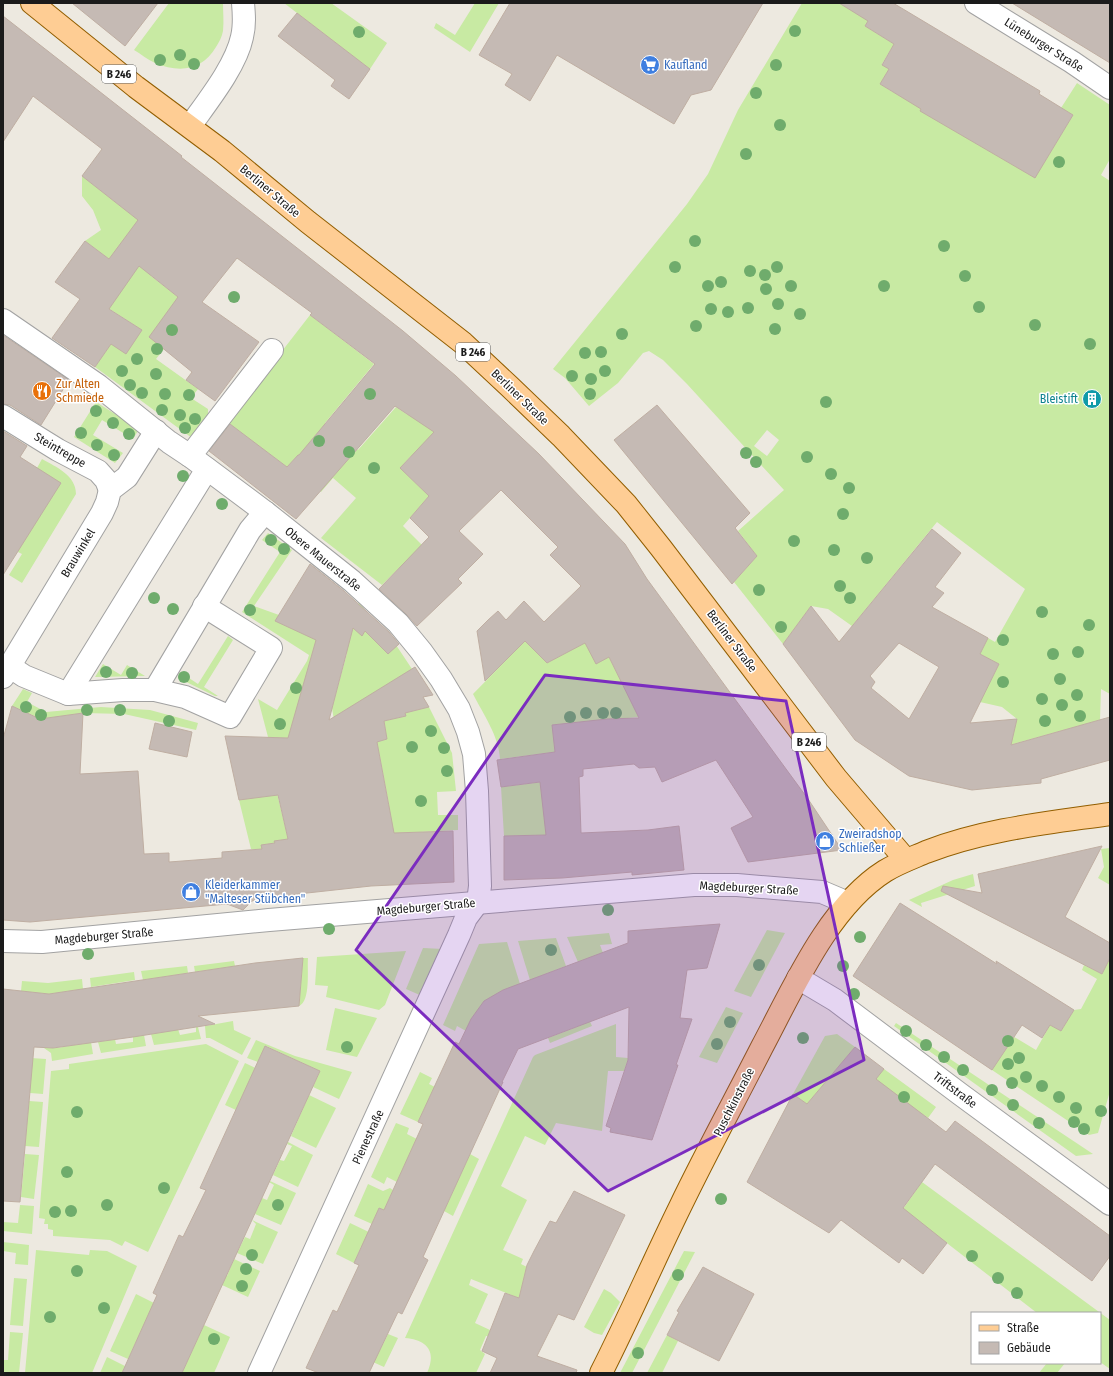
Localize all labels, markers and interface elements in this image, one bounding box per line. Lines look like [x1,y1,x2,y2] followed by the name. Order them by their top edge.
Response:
[1002,15,1086,75] street label: Lüneburger Straße
[639,54,661,76] supermarket icon: Kaufland
[664,58,708,72] place label: Kaufland
[102,65,136,83] road number: B 246
[237,162,303,220] street label: Berliner Straße
[456,343,490,361] road number: B 246
[488,366,552,428] street label: Berliner Straße
[56,377,104,405] place label: Zur Alten Schmiede
[31,380,53,402] restaurant icon: Zur Alten Schmiede
[1081,388,1103,410] building icon: Bleistift
[1040,392,1078,406] place label: Bleistift
[32,430,88,470] street label: Steintreppe
[282,524,364,594] street label: Obere Mauerstraße
[58,526,98,580] street label: Brauwinkel
[704,607,760,675] street label: Berliner Straße
[792,733,826,751] road number: B 246
[839,827,902,855] place label: Zweiradshop Schließer
[814,830,836,852] shop icon: Zweiradshop Schließer
[205,878,305,906] place label: Kleiderkammer "Malteser Stübchen"
[699,878,799,898] street label: Magdeburger Straße
[180,881,202,903] shop icon: Kleiderkammer "Malteser Stübchen"
[376,896,476,918] street label: Magdeburger Straße
[54,925,154,947] street label: Magdeburger Straße
[711,1065,757,1139] street label: Puschkinstraße
[930,1069,980,1111] street label: Triftstraße
[349,1107,387,1167] street label: Pienestraße
[971,1312,1101,1364] legend
[1007,1321,1039,1335] text: Straße
[1007,1341,1051,1355] text: Gebäude

